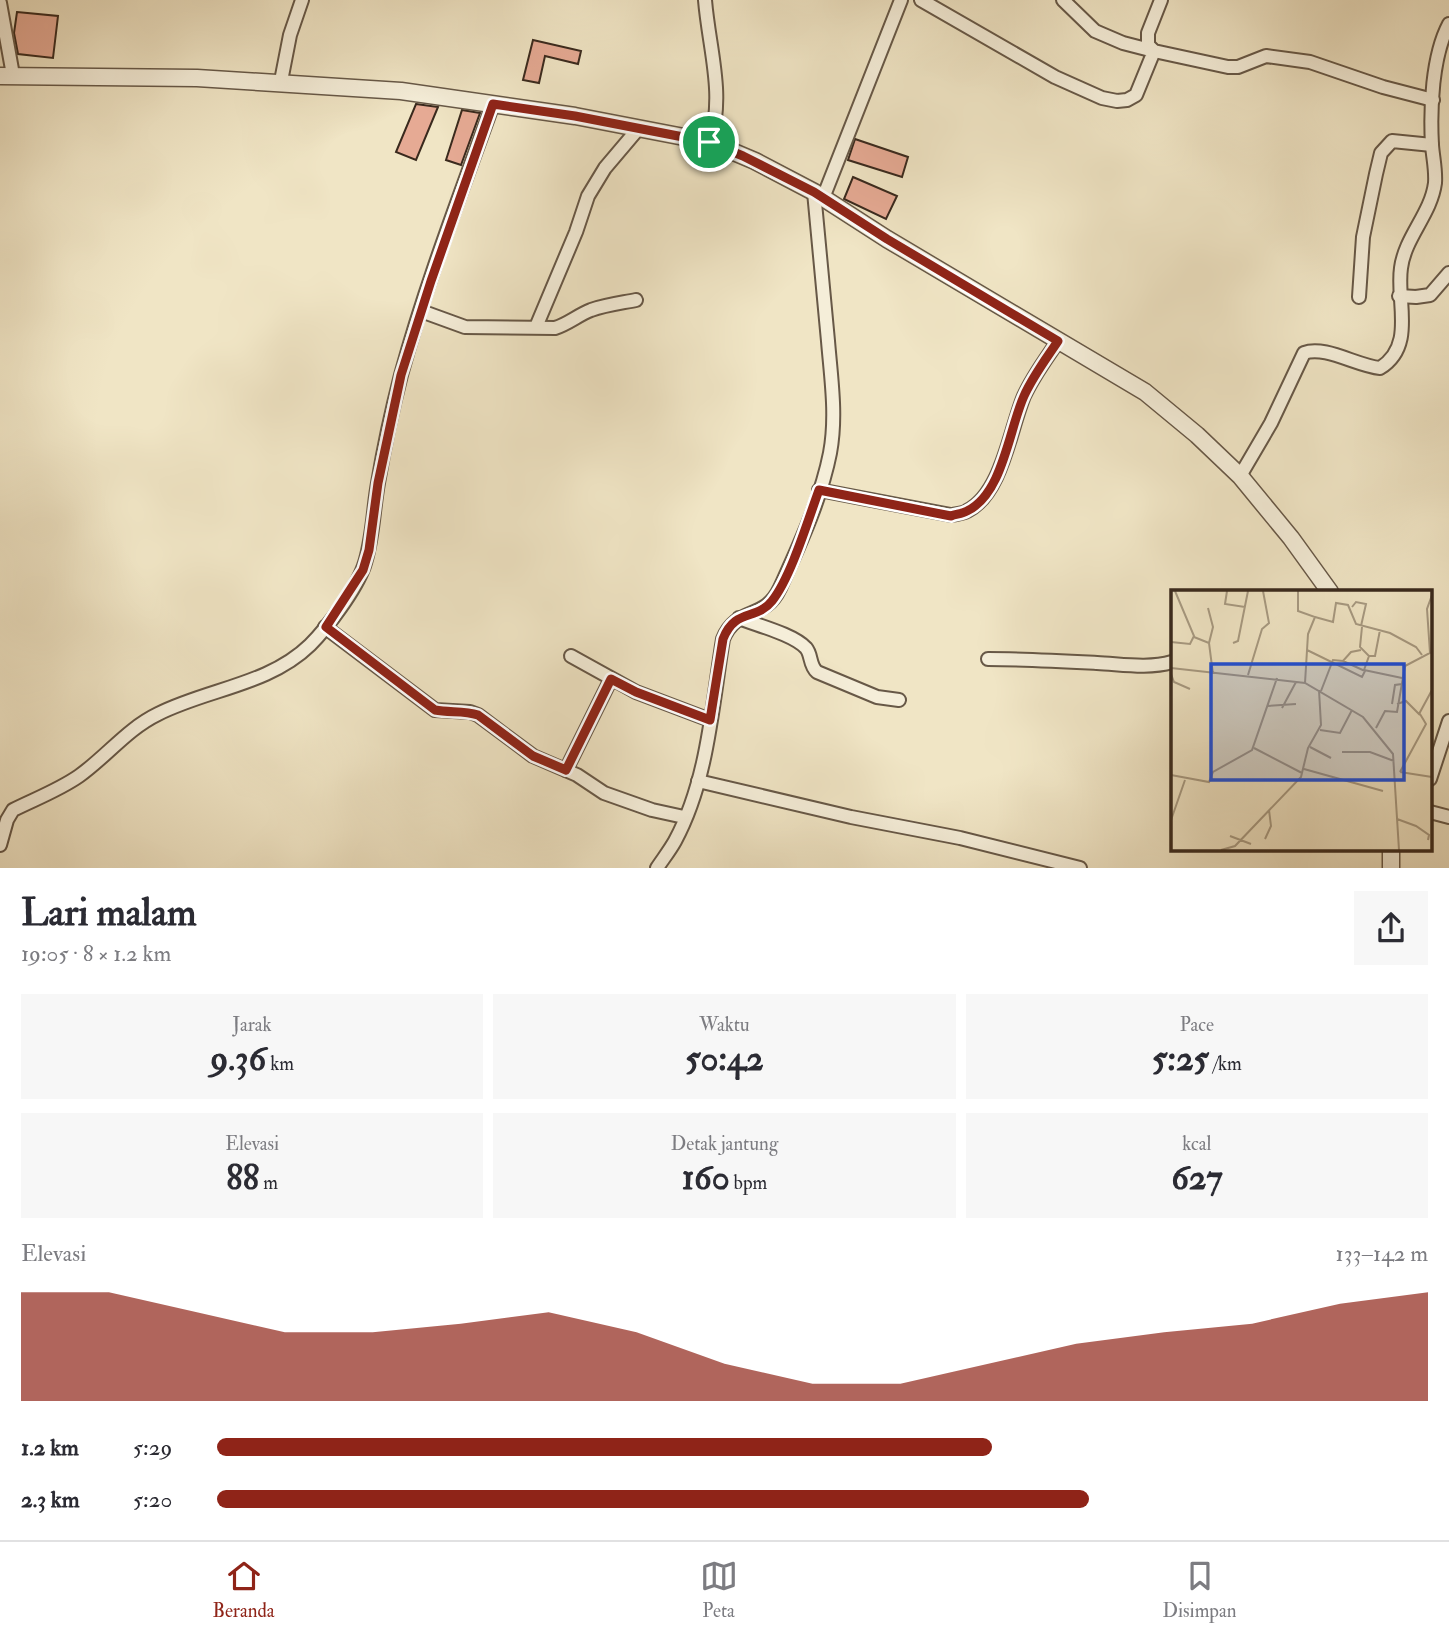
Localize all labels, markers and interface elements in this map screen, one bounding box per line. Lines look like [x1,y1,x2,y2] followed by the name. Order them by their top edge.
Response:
[679,112,739,172] pin
[690,123,728,161] icon: arrive
[1171,590,1432,850] inset map
[21,889,196,937] text: Lari malam
[1354,891,1428,965] button: share
[21,939,171,968] text: 19:05 · 8 × 1.2 km
[233,1013,272,1037] text: Jarak
[699,1013,750,1037] text: Waktu
[1180,1013,1214,1037] text: Pace
[210,1037,266,1081] text: 9.36
[685,1037,764,1081] text: 50:42
[1152,1037,1209,1081] text: 5:25
[266,1052,294,1076] text: km
[1209,1052,1242,1076] text: /km
[225,1132,279,1156] text: Elevasi
[671,1132,778,1156] text: Detak jantung
[1182,1132,1211,1156] text: kcal
[226,1156,259,1200] text: 88
[682,1156,730,1200] text: 160
[1171,1156,1223,1200] text: 627
[259,1171,278,1195] text: m
[730,1171,767,1195] text: bpm
[21,1239,86,1268] text: Elevasi
[1336,1239,1428,1268] text: 133–142 m
[21,1433,79,1462] text: 1.2 km
[133,1433,172,1462] text: 5:29
[21,1485,80,1514] text: 2.3 km
[133,1485,172,1514] text: 5:20
[212,1557,275,1623] tab: Beranda
[700,1557,738,1623] tab: Peta
[1163,1557,1237,1623] tab: Disimpan

